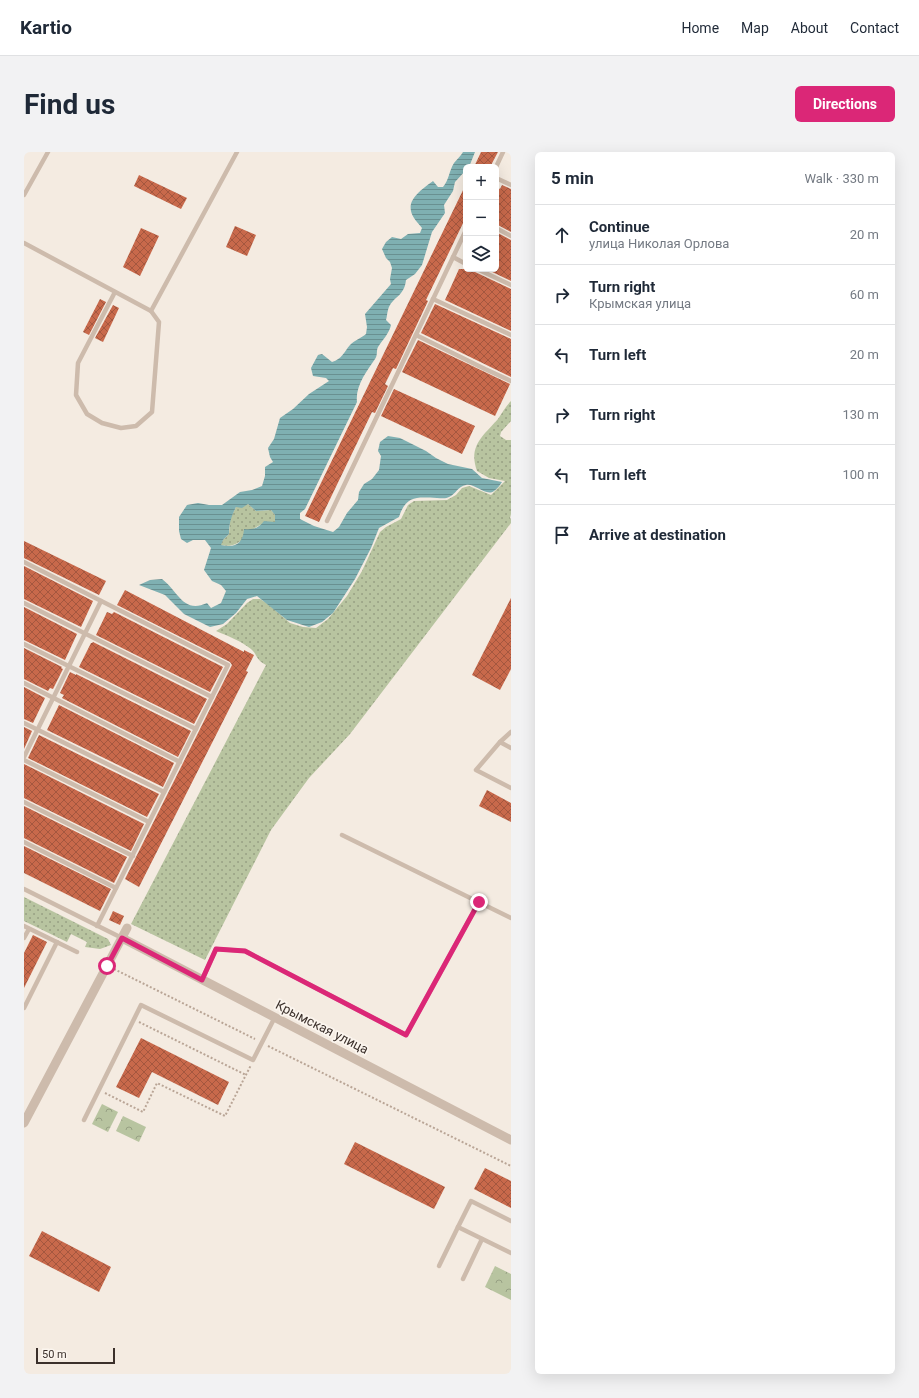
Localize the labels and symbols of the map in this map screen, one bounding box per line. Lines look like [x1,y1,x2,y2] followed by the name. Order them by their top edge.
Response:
[470,893,488,911] route end
[98,957,116,975] route start
[273,997,371,1057] street label: Крымская улица
[36,1346,115,1365] scale bar

